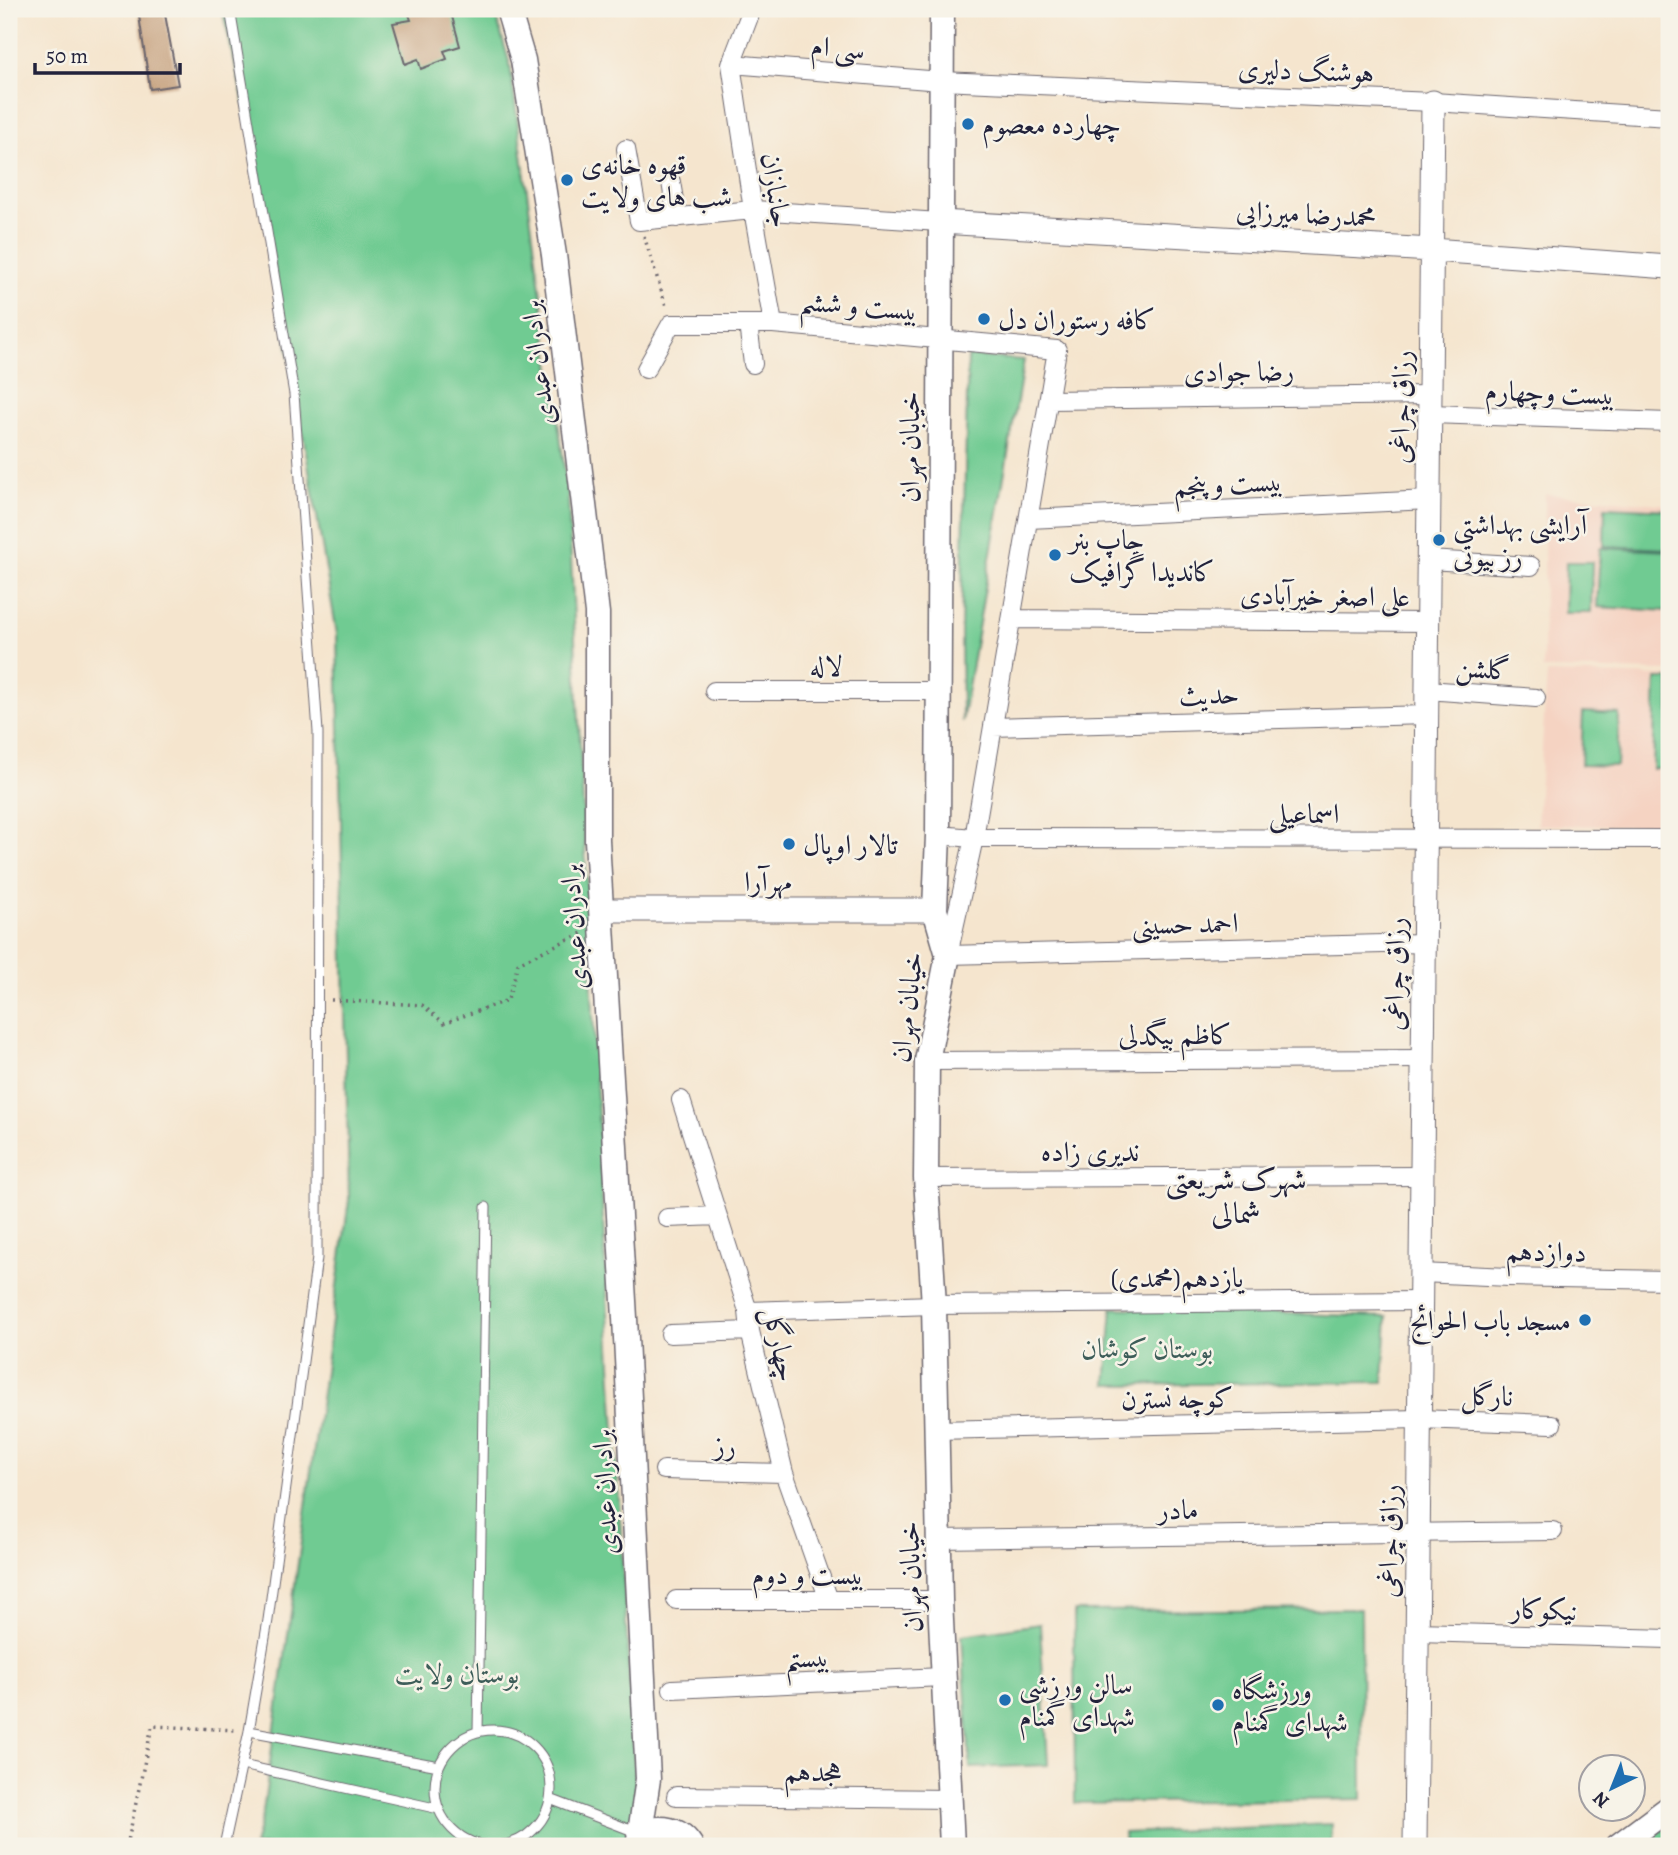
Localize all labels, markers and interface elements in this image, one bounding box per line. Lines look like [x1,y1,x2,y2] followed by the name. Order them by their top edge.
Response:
[809,27,867,74] street label: سی ام
[35,32,180,76] scale bar
[46,42,88,70] text: 50 m
[1237,50,1375,92] street label: هوشنگ دلیری
[982,106,1121,149] place label: چهارده معصوم
[960,116,976,132] marker: چهارده معصوم
[581,146,732,216] place label: قهوه خانه‌ی شب های ولایت
[751,150,801,230] street label: جانبازان
[559,172,575,188] marker: قهوه خانه‌ی شب های ولایت
[1235,191,1377,237] street label: محمدرضا میرزایی
[797,282,920,338] street label: بیست و ششم
[511,298,565,428] street label: برادران عبدی
[998,301,1156,339] place label: کافه رستوران دل
[976,311,992,327] marker: کافه رستوران دل
[1381,350,1421,464] street label: رزاق چراغی
[1183,352,1295,392] street label: رضا جوادی
[1484,372,1616,419] street label: بیست وچهارم
[891,391,929,503] street label: خیابان مهران
[1172,462,1284,513] street label: بیست و پنجم
[1453,506,1590,576] place label: آرایشی بهداشتی رز بیوتی
[1066,521,1215,591] place label: چاپ بنر کاندیدا گرافیک
[1431,532,1447,548] marker: آرایشی بهداشتی رز بیوتی
[1047,547,1063,563] marker: چاپ بنر کاندیدا گرافیک
[1240,576,1410,617] street label: علی اصغر خیرآبادی
[809,647,843,685] street label: لاله
[1454,648,1512,690] street label: گلشن
[1178,675,1240,715] street label: حدیث
[1269,795,1339,834] street label: اسماعیلی
[803,826,898,865] place label: تالار اوپال
[781,836,797,852] marker: تالار اوپال
[551,863,597,991] street label: برادران عبدی
[744,863,792,901] street label: مهرآرا
[1131,904,1239,945] street label: احمد حسینی
[1375,917,1415,1031] street label: رزاق چراغی
[881,950,933,1065] street label: خیابان مهران
[1118,1016,1232,1061] street label: کاظم بیگدلی
[1041,1133,1139,1171] street label: ندیری زاده
[1165,1159,1307,1233] district label: شهرک شریعتی شمالی
[1505,1232,1587,1279] street label: دوازدهم
[1110,1259,1245,1304] street label: یازدهم(محمدی)
[1410,1302,1571,1345] place label: مسجد باب الحوائج
[754,1303,807,1385] street label: چهارگل
[1577,1312,1593,1328] marker: مسجد باب الحوائج
[1081,1330,1213,1368] park label: بوستان کوشان
[1460,1376,1514,1416] street label: نارگل
[1120,1379,1234,1419] street label: کوچه نسترن
[710,1427,736,1465] street label: رز
[583,1428,627,1556] street label: برادران عبدی
[1369,1484,1409,1598] street label: رزاق چراغی
[1154,1491,1199,1529] street label: مادر
[890,1521,932,1633] street label: خیابان مهران
[752,1556,864,1599] street label: بیست و دوم
[1507,1590,1578,1630] street label: نیکوکار
[784,1638,831,1686] street label: بیستم
[395,1655,519,1693] park label: بوستان ولایت
[1019,1666,1135,1741] place label: سالن ورزشی شهدای گمنام
[1232,1671,1348,1746] place label: ورزشگاه شهدای گمنام
[997,1692,1013,1708] marker: سالن ورزشی شهدای گمنام
[1210,1697,1226,1713] marker: ورزشگاه شهدای گمنام
[784,1753,842,1798] street label: هجدهم
[1576,1754,1646,1824] north arrow
[1587,1785,1615,1814] text: N

